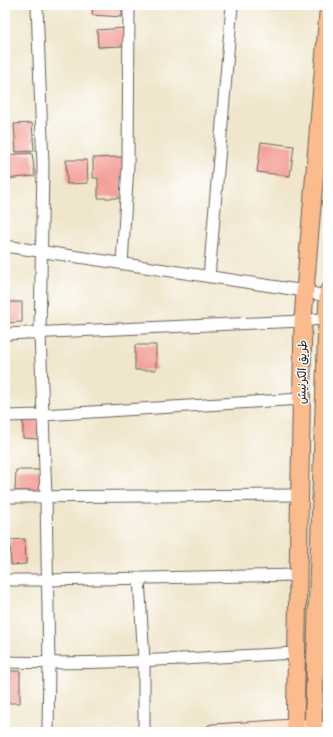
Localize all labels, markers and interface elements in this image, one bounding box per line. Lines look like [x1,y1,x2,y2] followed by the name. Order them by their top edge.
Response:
[296,340,312,404] street label: طريق الكرنيش

